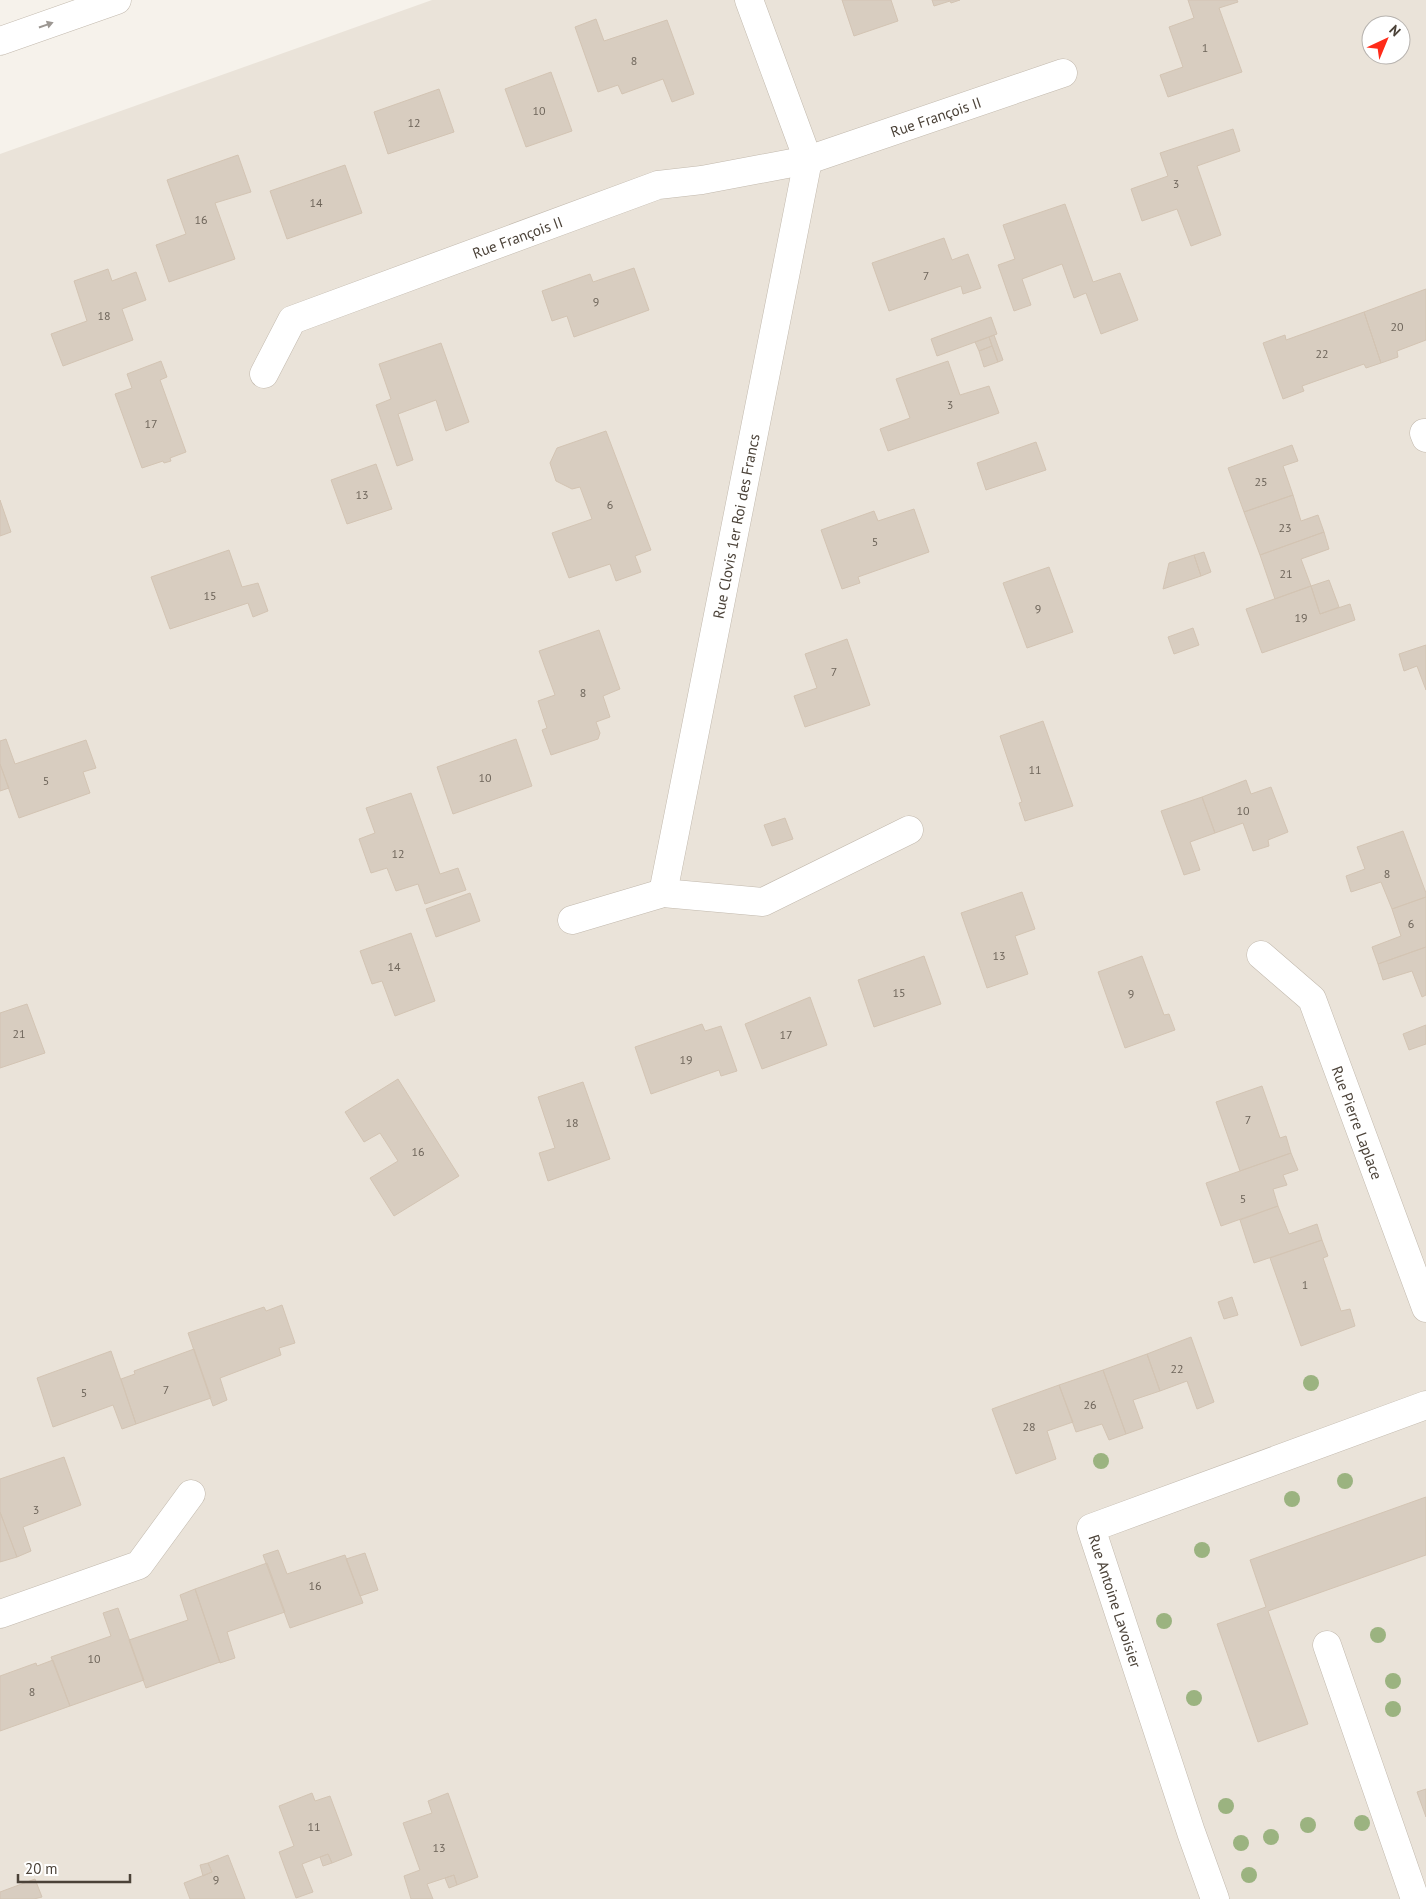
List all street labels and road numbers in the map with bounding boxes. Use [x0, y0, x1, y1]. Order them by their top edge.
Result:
street label: Rue François II [888, 92, 984, 141]
street label: Rue François II [470, 212, 565, 262]
street label: Rue Clovis 1er Roi des Francs [708, 432, 763, 620]
street label: Rue Pierre Laplace [1328, 1063, 1387, 1182]
street label: Rue Antoine Lavoisier [1085, 1532, 1145, 1670]

